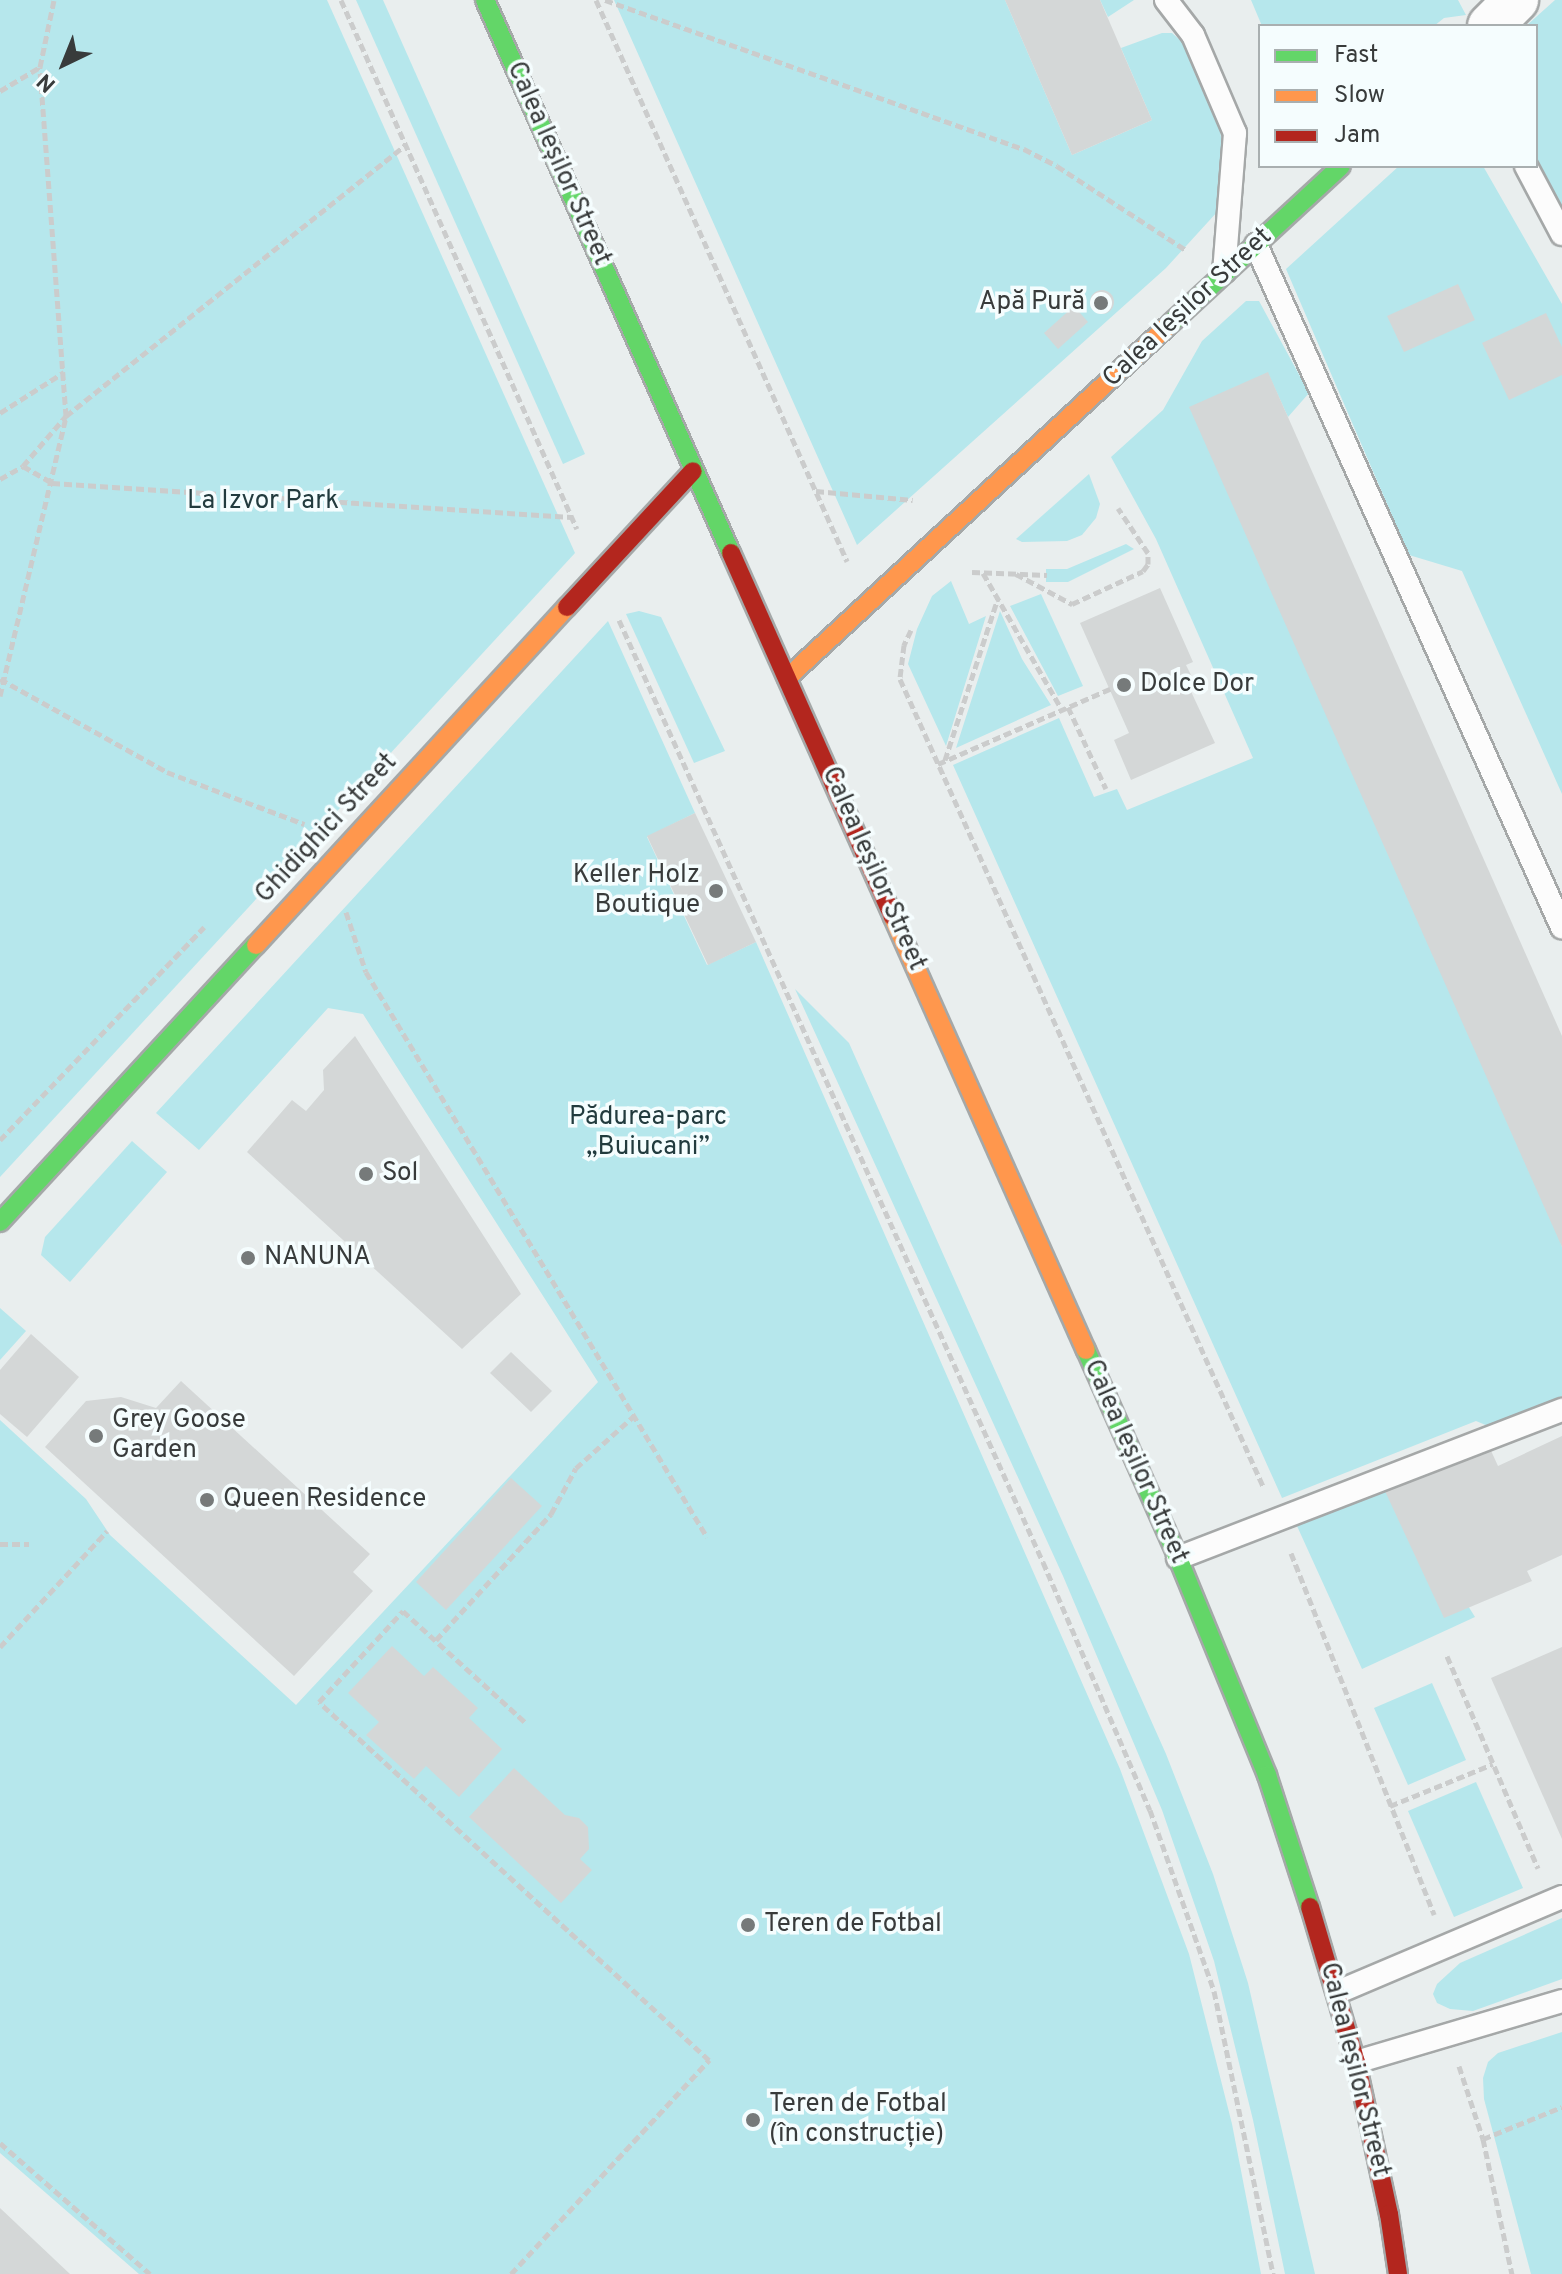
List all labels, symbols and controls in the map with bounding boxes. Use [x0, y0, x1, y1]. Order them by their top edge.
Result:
north arrow [24, 24, 104, 104]
legend [1258, 24, 1538, 168]
text: Fast [1334, 41, 1378, 71]
street label: Calea Ieșilor Street [499, 57, 617, 271]
text: N [32, 67, 62, 97]
text: Slow [1334, 81, 1385, 111]
text: Jam [1334, 121, 1380, 151]
street label: Calea Ieșilor Street [1097, 222, 1279, 394]
place label: Apă Pură [979, 287, 1085, 319]
marker: Apă Pură [1092, 294, 1110, 312]
park label: La Izvor Park [187, 486, 339, 518]
place label: Dolce Dor [1140, 669, 1254, 701]
marker: Dolce Dor [1115, 676, 1133, 694]
street label: Ghidighici Street [250, 748, 404, 910]
street label: Calea Ieșilor Street [814, 762, 932, 976]
place label: Keller Holz Boutique [573, 860, 700, 922]
marker: Keller Holz Boutique [707, 882, 725, 900]
park label: Pădurea-parc „Buiucani” [569, 1102, 727, 1164]
place label: Sol [382, 1158, 418, 1190]
marker: Sol [357, 1165, 375, 1183]
place label: NANUNA [264, 1242, 371, 1274]
marker: NANUNA [239, 1249, 257, 1267]
street label: Calea Ieșilor Street [1076, 1355, 1194, 1569]
place label: Grey Goose Garden [112, 1405, 246, 1466]
marker: Grey Goose Garden [87, 1427, 105, 1445]
place label: Queen Residence [223, 1484, 426, 1516]
marker: Queen Residence [198, 1491, 216, 1509]
place label: Teren de Fotbal [764, 1909, 942, 1941]
marker: Teren de Fotbal [739, 1916, 757, 1934]
street label: Calea Ieșilor Street [1312, 1960, 1396, 2180]
place label: Teren de Fotbal (în construcție) [769, 2089, 947, 2150]
marker: Teren de Fotbal (în construcție) [744, 2111, 762, 2129]

